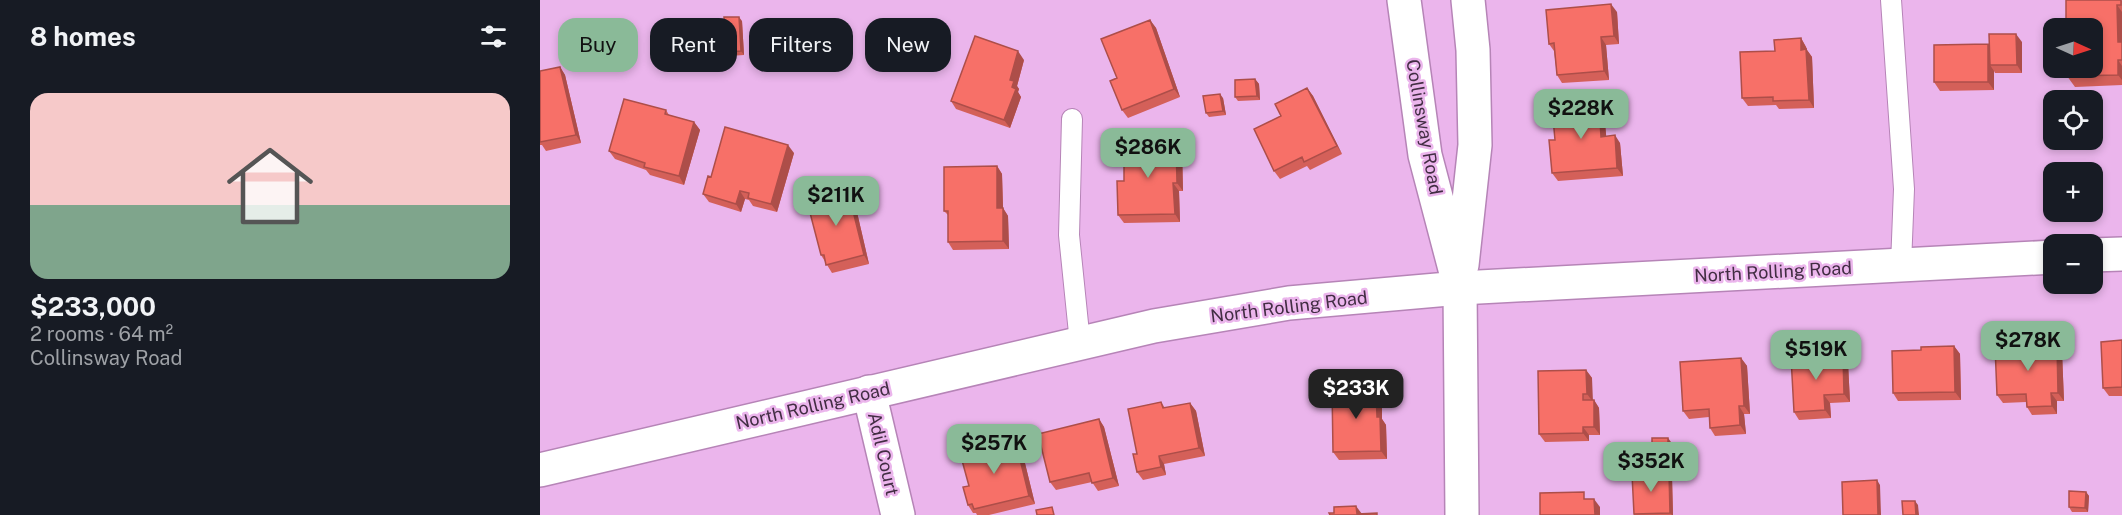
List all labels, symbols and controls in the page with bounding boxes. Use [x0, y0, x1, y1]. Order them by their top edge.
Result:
chip: Buy [558, 18, 638, 72]
chip: Rent [650, 18, 737, 72]
chip: Filters [749, 18, 853, 72]
chip: New [865, 18, 951, 72]
north arrow [2043, 18, 2103, 78]
map controls [2043, 18, 2103, 294]
icon: filters [477, 20, 510, 53]
text: 8 homes [30, 21, 136, 52]
street label: Collinsway Road [1402, 58, 1447, 196]
pin: $228K [1539, 89, 1623, 140]
button: locate [2043, 90, 2103, 150]
text: $228K [1548, 96, 1614, 120]
pin: $286K [1106, 128, 1190, 179]
icon: home [216, 132, 324, 240]
text: $286K [1114, 135, 1182, 159]
button: + [2043, 162, 2103, 222]
pin: $211K [794, 176, 878, 227]
text: $211K [807, 183, 865, 207]
button: − [2043, 234, 2103, 294]
street label: North Rolling Road [1694, 257, 1852, 286]
street label: North Rolling Road [1209, 286, 1369, 327]
text: $233,000 [30, 291, 156, 322]
pin: $278K [1986, 321, 2070, 372]
text: 2 rooms · 64 m² [30, 322, 173, 346]
text: $278K [1995, 328, 2061, 352]
pin: $519K [1774, 330, 1858, 381]
text: $519K [1784, 337, 1848, 361]
text: Collinsway Road [30, 346, 182, 370]
pin: $233K [1314, 369, 1398, 420]
text: $233K [1322, 376, 1390, 400]
street label: North Rolling Road [734, 378, 892, 434]
street label: Adil Court [864, 410, 903, 497]
pin: $257K [952, 424, 1036, 475]
text: $257K [961, 431, 1027, 455]
pin: $352K [1609, 442, 1693, 493]
text: $352K [1617, 449, 1685, 473]

